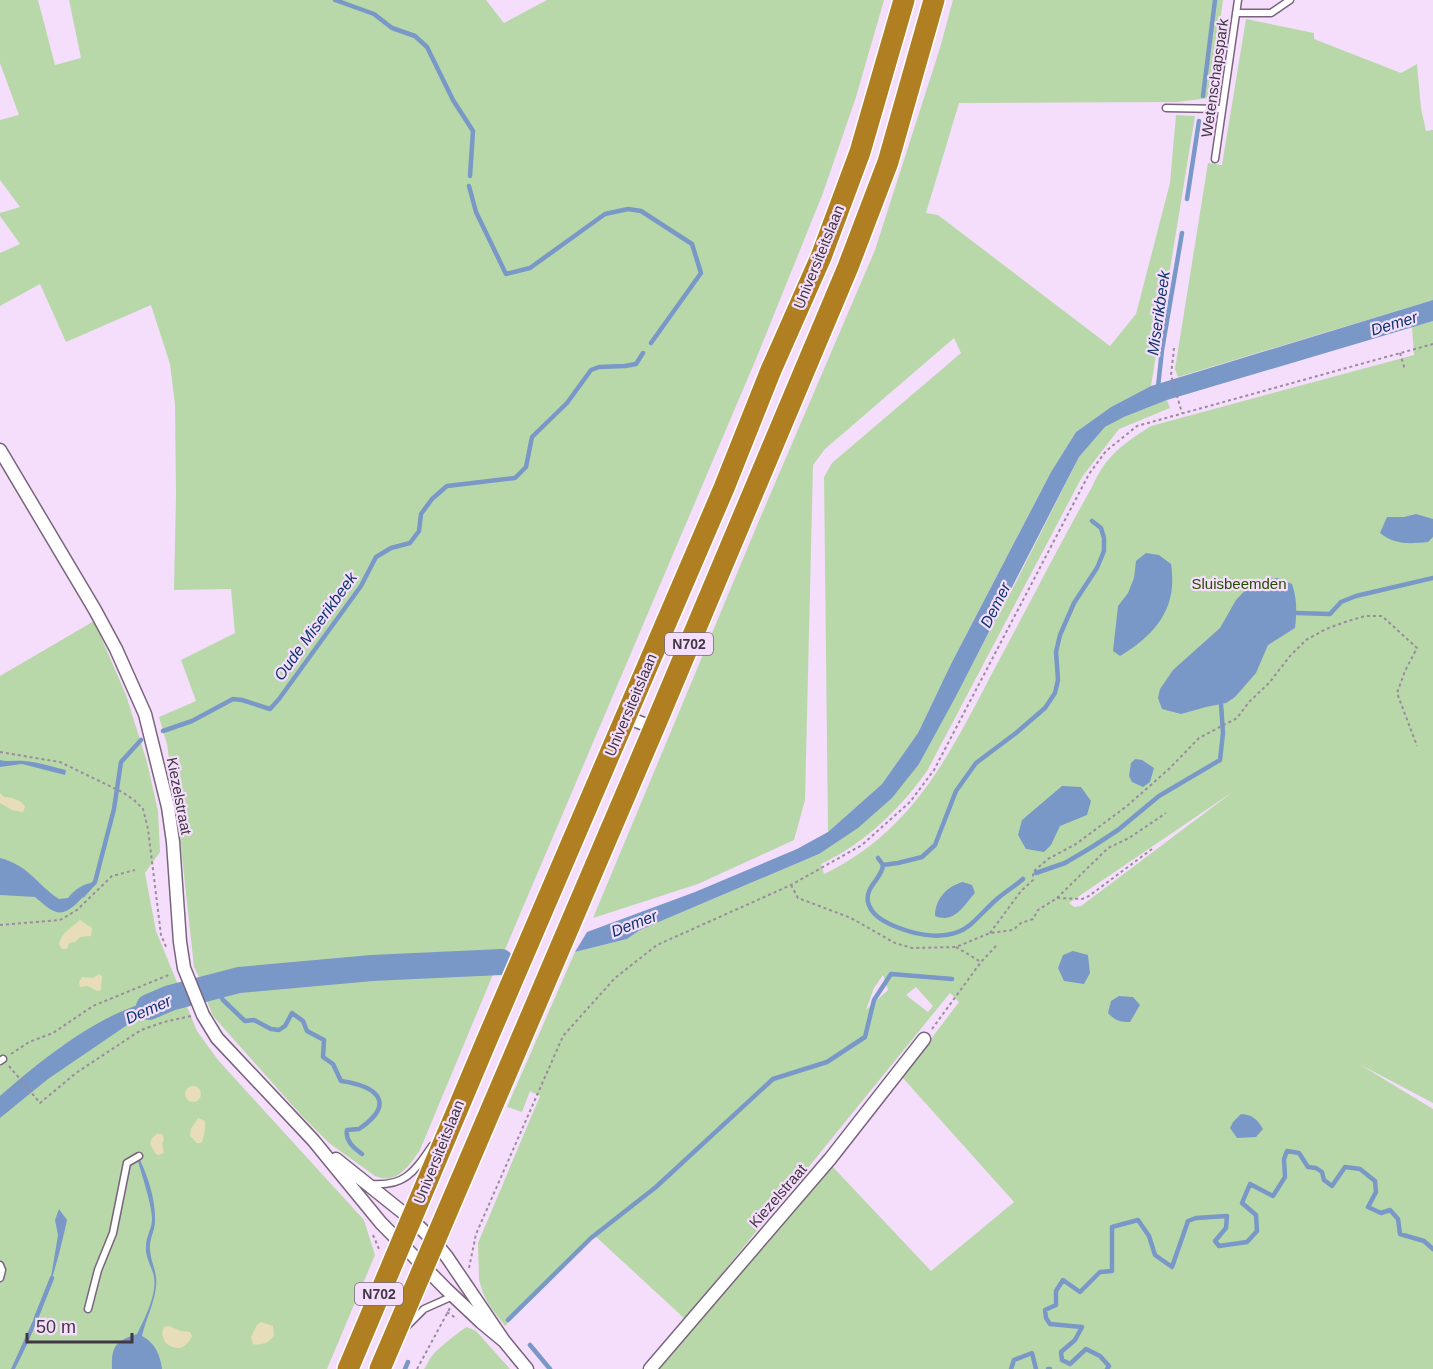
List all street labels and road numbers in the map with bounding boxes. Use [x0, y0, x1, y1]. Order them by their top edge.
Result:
street label: Wetenschapspark [1198, 17, 1231, 138]
street label: Universiteitslaan [790, 203, 847, 311]
road number: N702 [665, 633, 713, 655]
street label: Universiteitslaan [601, 651, 660, 759]
street label: Kiezelstraat [164, 756, 195, 837]
street label: Universiteitslaan [410, 1098, 467, 1206]
street label: Kiezelstraat [745, 1160, 810, 1231]
road number: N702 [355, 1283, 403, 1305]

